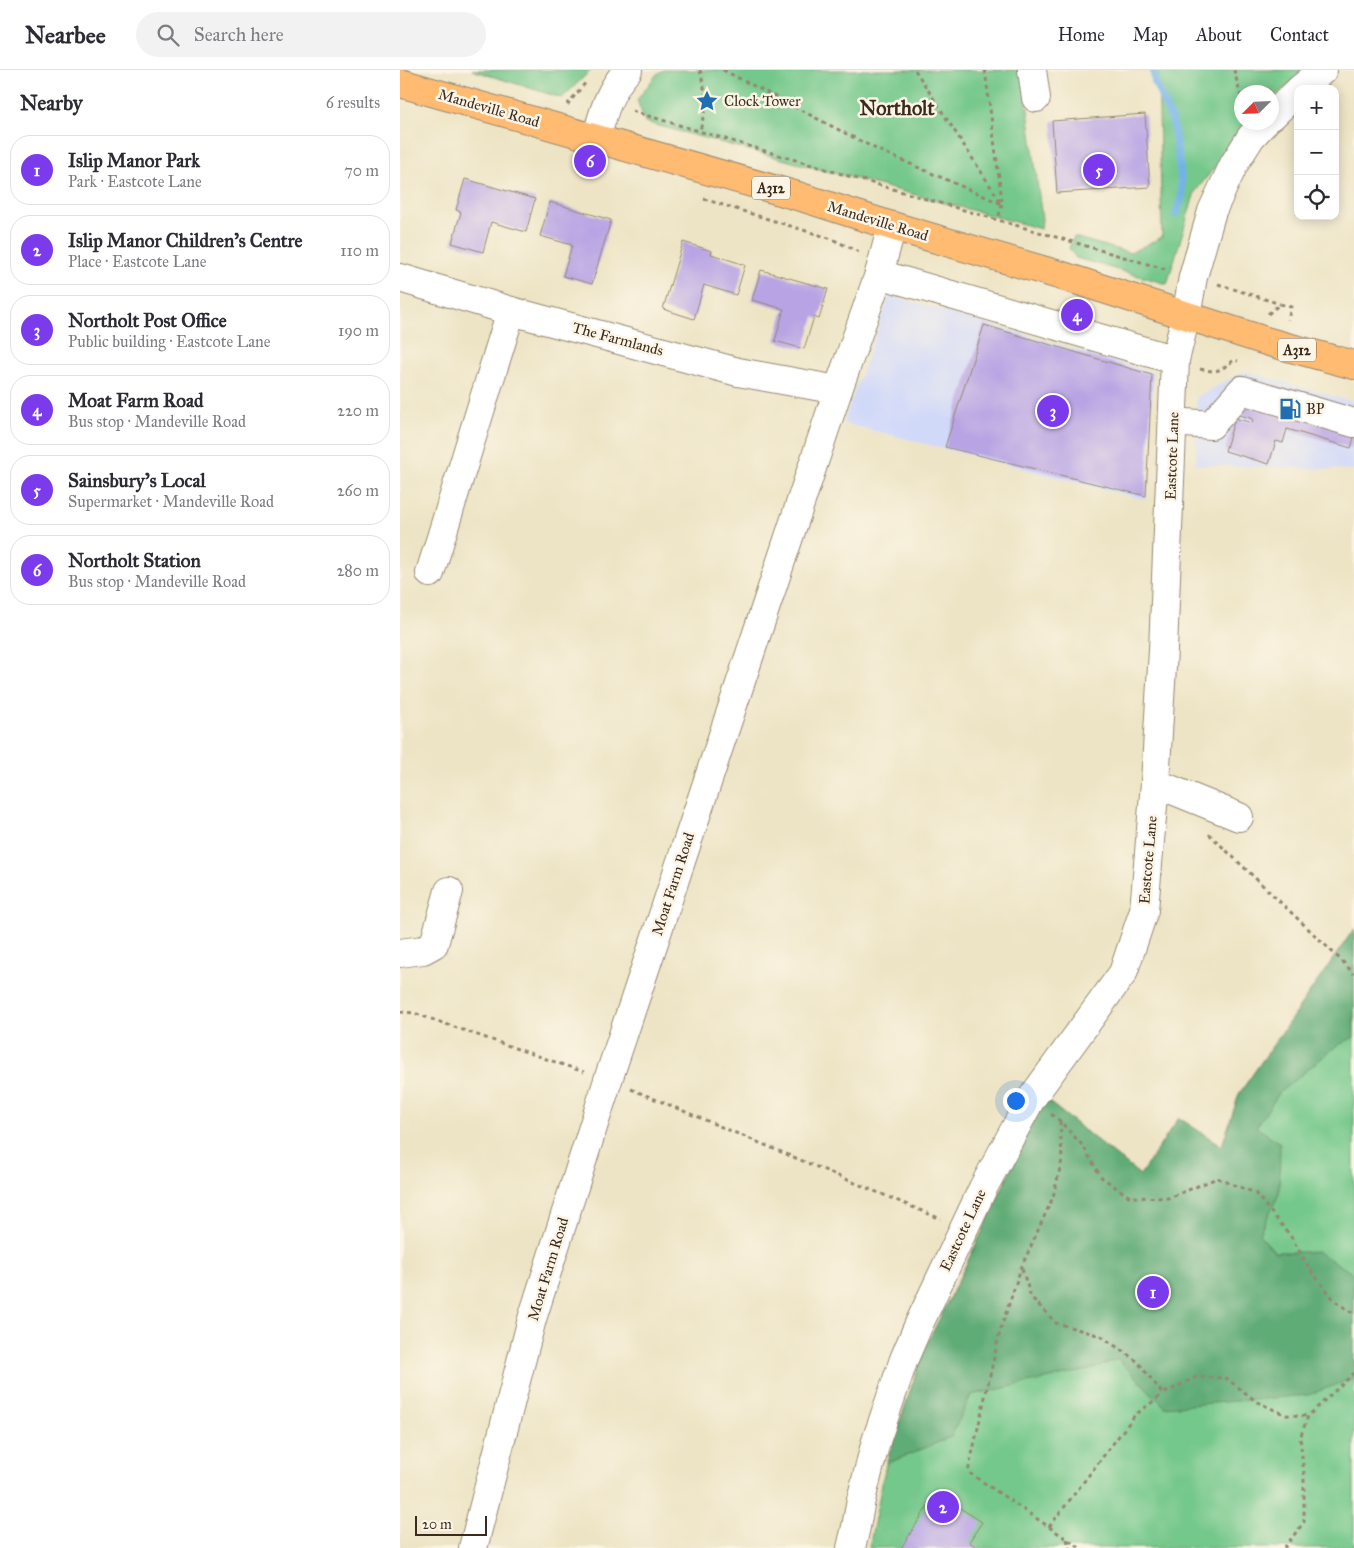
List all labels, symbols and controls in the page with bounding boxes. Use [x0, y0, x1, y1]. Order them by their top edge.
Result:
search box [136, 12, 486, 57]
text: Nearbee [25, 20, 106, 50]
icon: search [154, 21, 182, 49]
text: Search here [194, 23, 284, 46]
text: Home [1058, 24, 1105, 46]
text: Map [1133, 24, 1168, 46]
text: About [1196, 24, 1242, 46]
text: Contact [1270, 24, 1329, 46]
street label: Mandeville Road [436, 85, 542, 131]
north arrow [1234, 85, 1279, 130]
map controls [1294, 85, 1339, 220]
button: + [1294, 85, 1339, 130]
place icon: Clock Tower [694, 88, 720, 114]
text: Nearby [20, 90, 83, 116]
place label: Clock Tower [724, 92, 801, 110]
text: 6 results [326, 93, 380, 112]
district label: Northolt [860, 96, 935, 120]
button: − [1294, 130, 1339, 175]
pin: 6 [574, 142, 606, 180]
text: Islip Manor Park [68, 149, 200, 172]
pin: 5 [1083, 151, 1115, 189]
text: 1 [34, 161, 40, 180]
text: 70 m [344, 161, 379, 180]
text: Park · Eastcote Lane [68, 172, 202, 191]
button: locate [1294, 175, 1339, 220]
road number: A312 [752, 176, 790, 200]
street label: Mandeville Road [825, 197, 931, 245]
text: Islip Manor Children's Centre [68, 229, 302, 252]
text: 2 [33, 241, 41, 260]
text: 110 m [340, 241, 379, 260]
text: Place · Eastcote Lane [68, 252, 206, 271]
pin: 4 [1061, 296, 1093, 334]
text: Northolt Post Office [68, 309, 227, 332]
street label: The Farmlands [570, 318, 666, 360]
text: 3 [34, 321, 40, 340]
text: 190 m [338, 321, 379, 340]
text: Public building · Eastcote Lane [68, 332, 270, 351]
road number: A312 [1278, 338, 1316, 362]
text: Moat Farm Road [68, 389, 204, 412]
pin: 3 [1037, 392, 1069, 430]
fuel station icon: BP [1277, 396, 1303, 422]
place label: BP [1306, 400, 1325, 418]
text: 4 [33, 401, 41, 420]
text: 220 m [337, 401, 379, 420]
street label: Eastcote Lane [1161, 411, 1183, 501]
text: Bus stop · Mandeville Road [68, 412, 246, 431]
text: Sainsbury's Local [68, 469, 206, 492]
text: 5 [33, 481, 41, 500]
text: 260 m [337, 481, 379, 500]
text: Supermarket · Mandeville Road [68, 492, 274, 511]
text: Northolt Station [68, 549, 201, 572]
text: 6 [33, 561, 41, 580]
text: 280 m [336, 561, 379, 580]
text: Bus stop · Mandeville Road [68, 572, 246, 591]
street label: Eastcote Lane [1135, 815, 1161, 905]
street label: Moat Farm Road [648, 830, 698, 938]
your location [1003, 1088, 1029, 1114]
street label: Eastcote Lane [936, 1186, 990, 1274]
street label: Moat Farm Road [524, 1215, 572, 1323]
pin: 1 [1137, 1273, 1169, 1311]
pin: 2 [927, 1488, 959, 1526]
scale bar [415, 1513, 488, 1536]
text: 20 m [422, 1516, 452, 1533]

